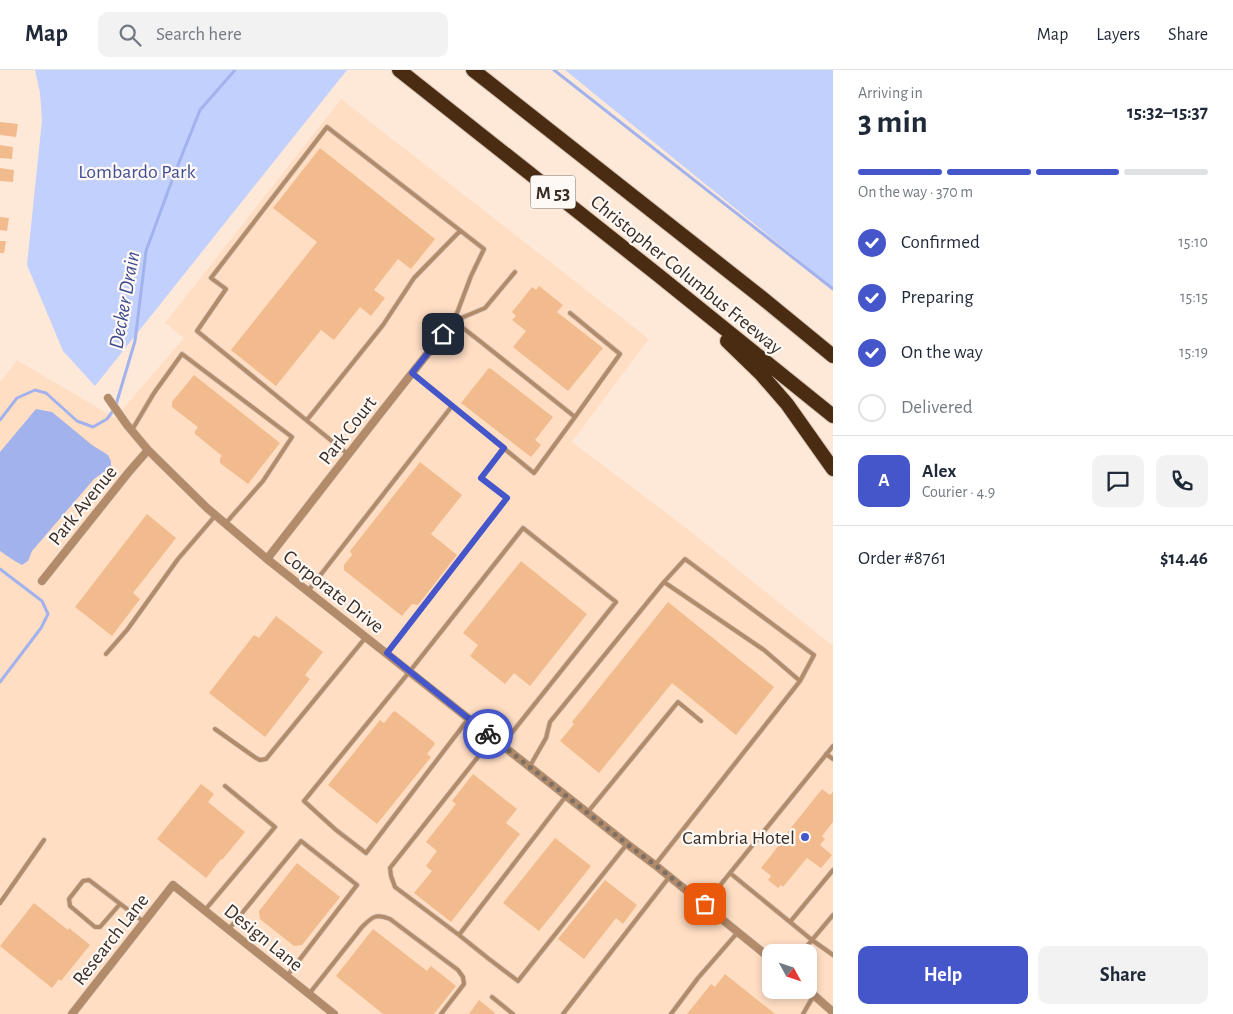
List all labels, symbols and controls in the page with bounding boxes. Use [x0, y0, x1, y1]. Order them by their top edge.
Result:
search box [98, 12, 448, 57]
icon: search [116, 21, 144, 49]
text: Map [25, 22, 68, 46]
text: Search here [156, 25, 242, 44]
text: Map [1037, 26, 1068, 44]
text: Layers [1096, 26, 1140, 44]
text: Share [1168, 26, 1208, 44]
text: Arriving in [858, 85, 923, 101]
text: 15:32–15:37 [1127, 103, 1208, 122]
text: 3 min [858, 106, 928, 138]
park label: Lombardo Park [78, 162, 196, 182]
road number: M 53 [530, 175, 576, 208]
text: On the way · 370 m [858, 184, 973, 200]
street label: Christopher Columbus Freeway [587, 191, 786, 358]
icon: check [858, 229, 886, 257]
text: Confirmed [901, 233, 980, 252]
text: 15:10 [1178, 234, 1208, 250]
water label: Decker Drain [106, 250, 143, 351]
icon: check [858, 284, 886, 312]
text: Preparing [901, 288, 974, 307]
text: 15:15 [1180, 289, 1208, 305]
pin [422, 313, 464, 355]
icon: home [429, 320, 457, 348]
icon: check [858, 339, 886, 367]
text: On the way [901, 343, 983, 362]
text: 15:19 [1179, 344, 1208, 360]
street label: Park Court [315, 392, 381, 468]
text: Delivered [901, 398, 973, 417]
button: chat [1092, 455, 1144, 507]
button: phone [1156, 455, 1208, 507]
street label: Park Avenue [45, 462, 121, 549]
text: Alex [922, 462, 956, 481]
text: A [878, 471, 890, 490]
text: Courier · 4.9 [922, 484, 995, 500]
street label: Corporate Drive [279, 546, 387, 637]
text: Order #8761 [858, 549, 946, 568]
text: $14.46 [1160, 549, 1208, 568]
courier [463, 709, 513, 759]
icon: bike [474, 720, 502, 748]
place label: Cambria Hotel [682, 828, 795, 848]
marker: Cambria Hotel [799, 831, 811, 843]
pin [684, 883, 726, 925]
street label: Research Lane [69, 890, 153, 989]
icon: bag [691, 890, 719, 918]
street label: Design Lane [220, 900, 306, 975]
north arrow [762, 944, 818, 999]
map controls [762, 944, 817, 999]
button: Help [858, 946, 1028, 1004]
button: Share [1038, 946, 1208, 1004]

